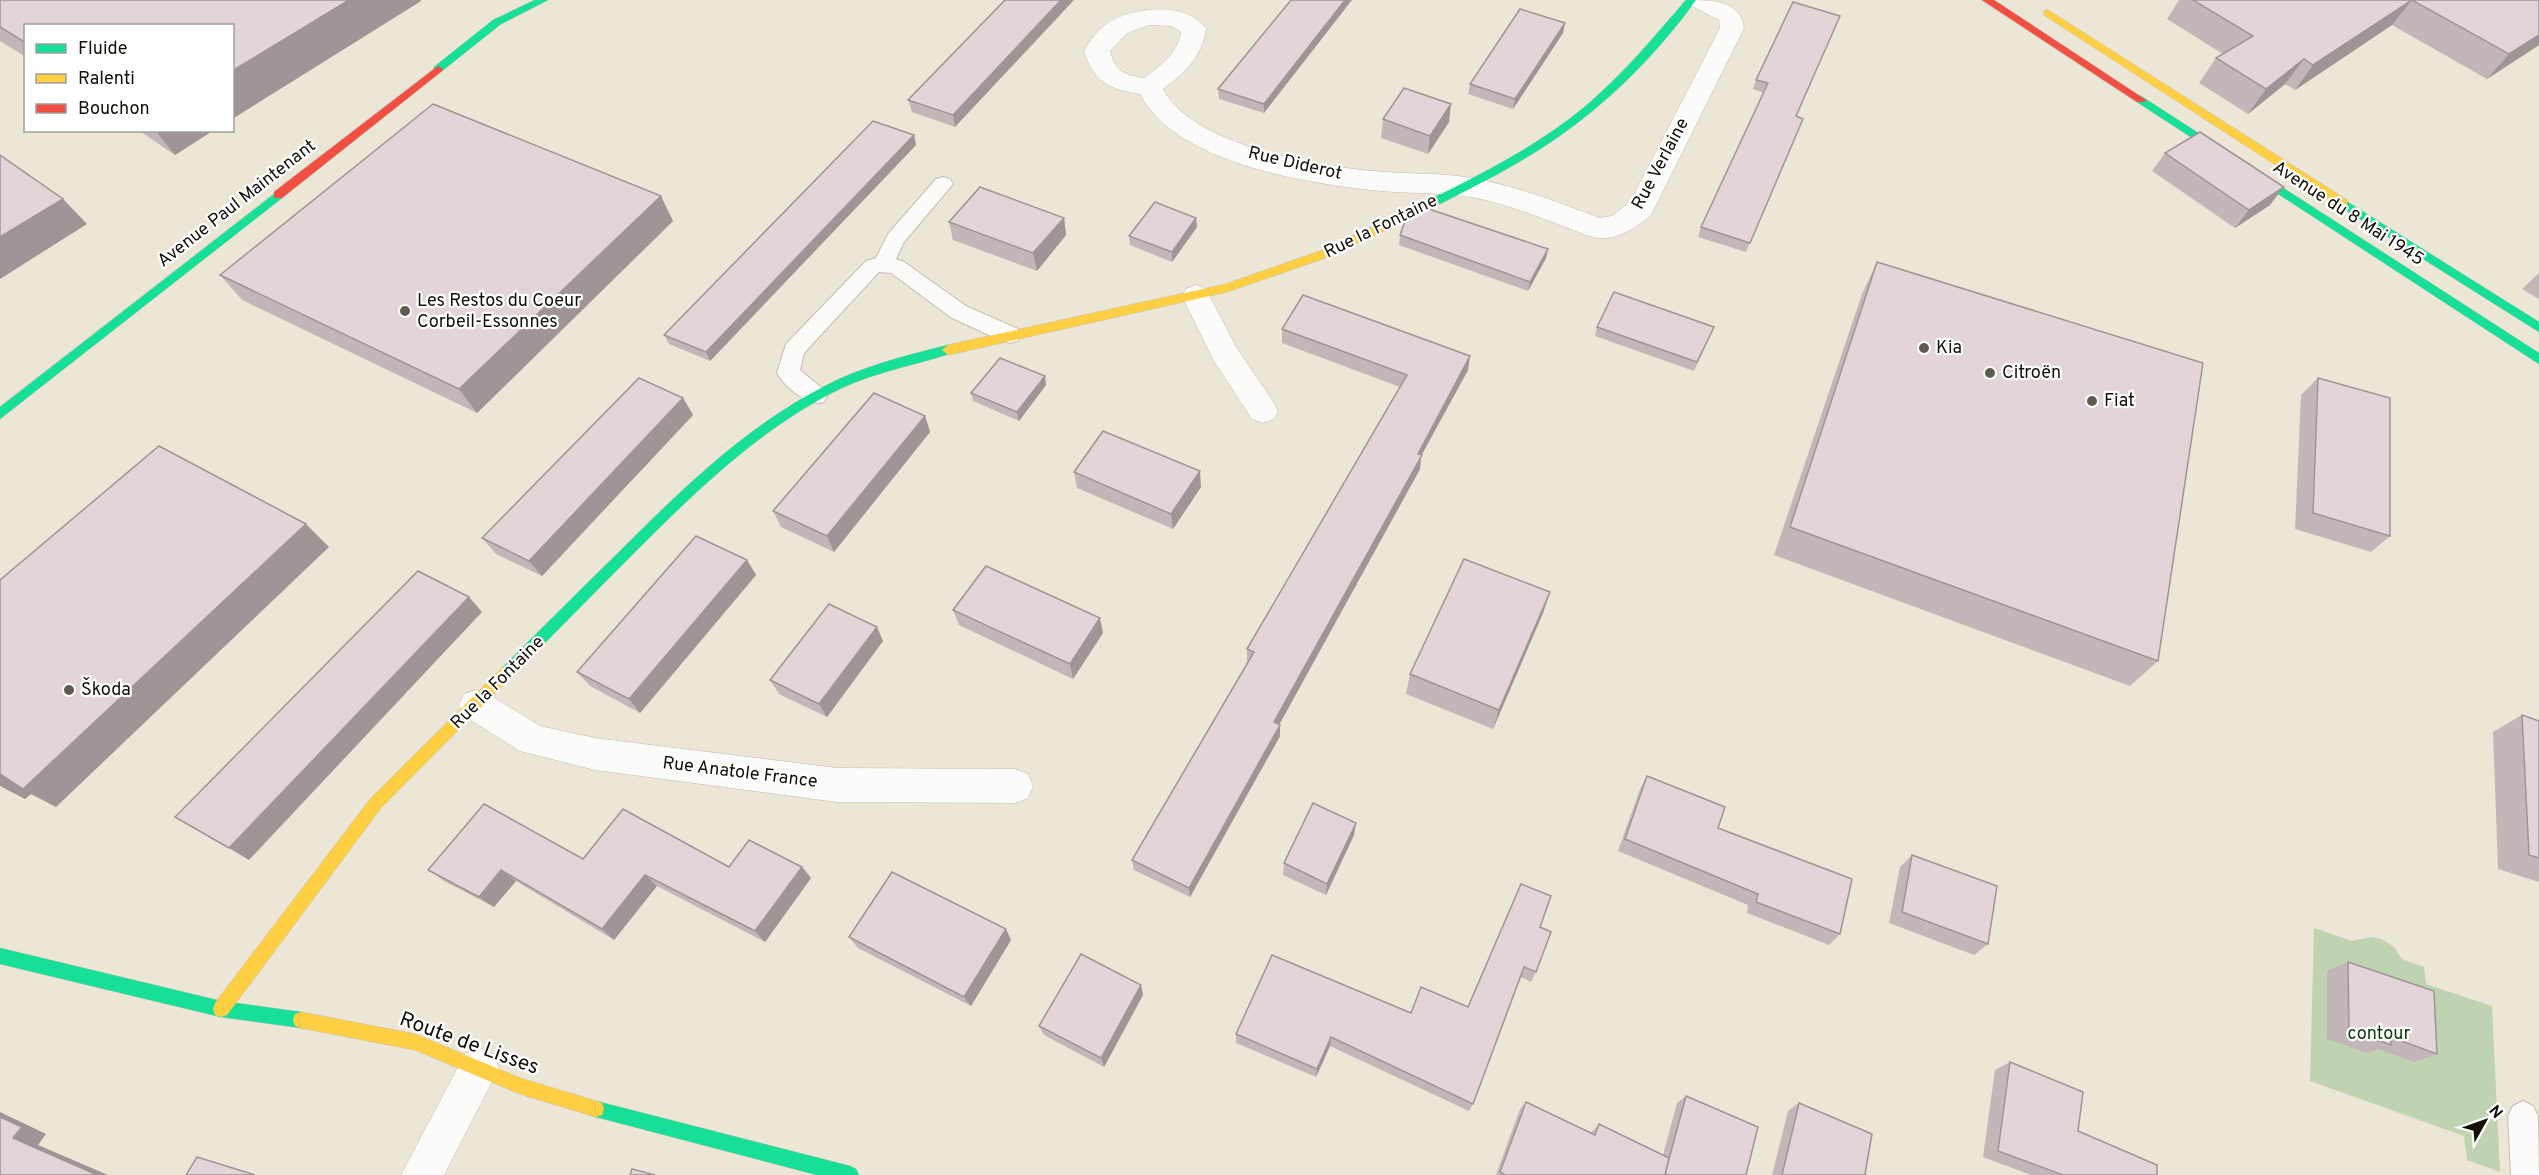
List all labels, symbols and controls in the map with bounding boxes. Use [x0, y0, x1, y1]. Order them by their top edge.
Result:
legend [24, 24, 234, 132]
text: Fluide [78, 38, 127, 61]
text: Ralenti [78, 68, 135, 91]
text: Bouchon [78, 98, 150, 121]
street label: Rue Verlaine [1627, 114, 1695, 214]
street label: Avenue Paul Maintenant [153, 135, 321, 273]
street label: Rue Diderot [1246, 142, 1344, 186]
street label: Avenue du 8 Mai 1945 [2268, 156, 2428, 272]
street label: Rue la Fontaine [1321, 190, 1441, 264]
place label: Les Restos du Coeur Corbeil-Essonnes [417, 290, 581, 334]
marker: Les Restos du Coeur Corbeil-Essonnes [398, 304, 412, 318]
place label: Kia [1936, 337, 1962, 360]
marker: Kia [1917, 341, 1931, 355]
place label: Citroën [2002, 362, 2061, 385]
marker: Citroën [1983, 366, 1997, 380]
place label: Fiat [2104, 390, 2135, 413]
marker: Fiat [2085, 394, 2099, 408]
street label: Rue la Fontaine [446, 631, 550, 735]
place label: Škoda [81, 677, 131, 702]
marker: Škoda [62, 683, 76, 697]
street label: Rue Anatole France [661, 752, 819, 794]
street label: Route de Lisses [396, 1006, 542, 1082]
park label: contour [2348, 1023, 2410, 1046]
north arrow [2455, 1091, 2515, 1151]
text: N [2484, 1102, 2506, 1123]

